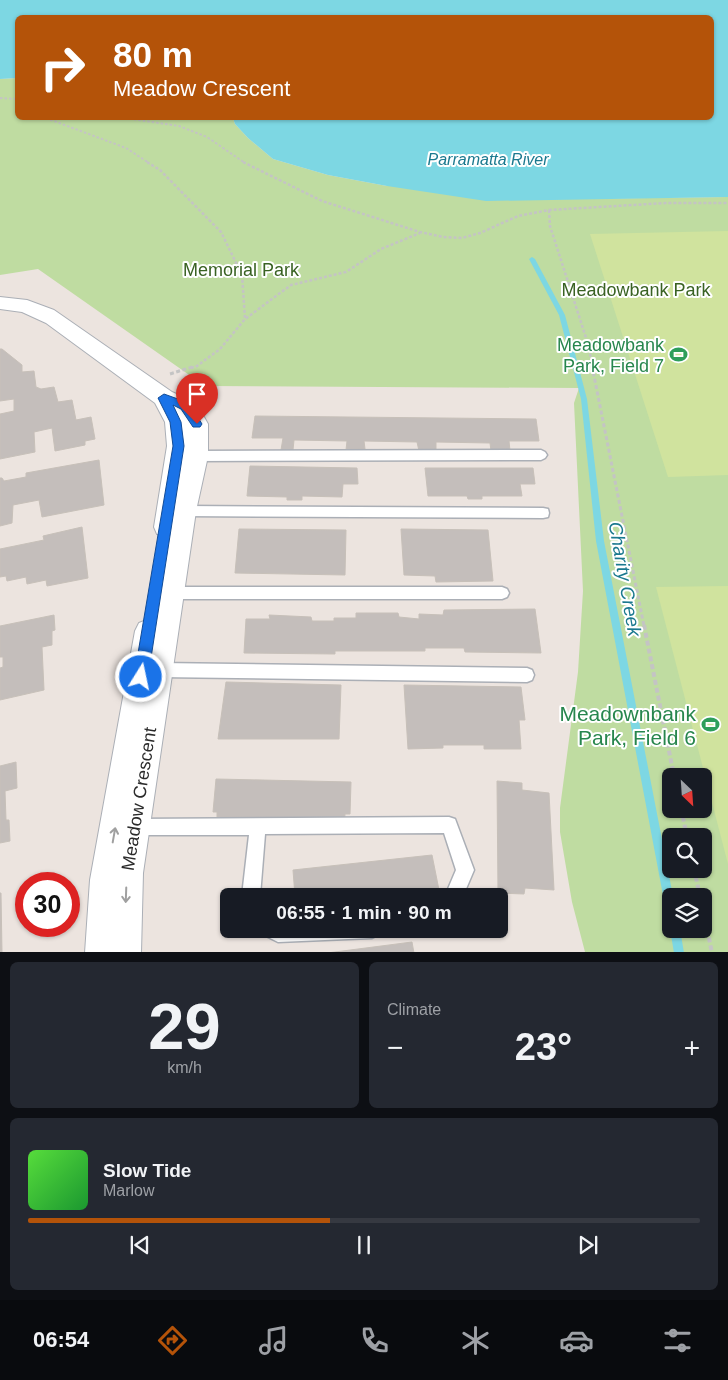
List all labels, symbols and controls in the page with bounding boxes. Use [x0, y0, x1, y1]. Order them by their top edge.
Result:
icon: right [30, 35, 95, 100]
text: 80 m [113, 35, 193, 74]
text: Meadow Crescent [113, 76, 290, 101]
water label: Parramatta River [428, 151, 549, 168]
park label: Memorial Park [183, 260, 300, 280]
park label: Meadowbank Park [561, 280, 712, 300]
place label: Meadowbank Park, Field 7 [557, 335, 665, 376]
sports icon: Meadowbank Park, Field 7 [668, 345, 688, 365]
pin [176, 373, 218, 424]
icon: arrive [183, 380, 211, 408]
water label: Charity Creek [605, 520, 646, 639]
position arrow [114, 650, 166, 702]
place label: Meadownbank Park, Field 6 [559, 702, 696, 749]
sports icon: Meadownbank Park, Field 6 [700, 715, 720, 735]
street label: Meadow Crescent [118, 726, 160, 872]
north arrow [662, 768, 712, 818]
map controls [662, 768, 712, 938]
one-way arrow [110, 827, 120, 843]
button: search [662, 828, 712, 878]
speed limit sign: 30 [15, 872, 80, 937]
one-way arrow [121, 886, 131, 903]
button: layers [662, 888, 712, 938]
text: 06:55 · 1 min · 90 m [276, 902, 452, 923]
text: 29 [148, 990, 221, 1063]
text: Climate [387, 1001, 441, 1018]
text: 23° [515, 1026, 572, 1068]
text: − [387, 1032, 403, 1063]
text: + [684, 1032, 700, 1063]
text: km/h [167, 1059, 202, 1076]
text: Slow Tide [103, 1160, 191, 1181]
text: Marlow [103, 1182, 155, 1199]
icon: previous [126, 1231, 154, 1259]
icon: pause [350, 1231, 378, 1259]
icon: next [574, 1231, 602, 1259]
icon: directions [155, 1323, 190, 1358]
icon: music [256, 1323, 291, 1358]
icon: phone [357, 1323, 392, 1358]
icon: climate [458, 1323, 493, 1358]
icon: car [559, 1323, 594, 1358]
icon: filters [660, 1323, 695, 1358]
text: 06:54 [33, 1327, 89, 1352]

